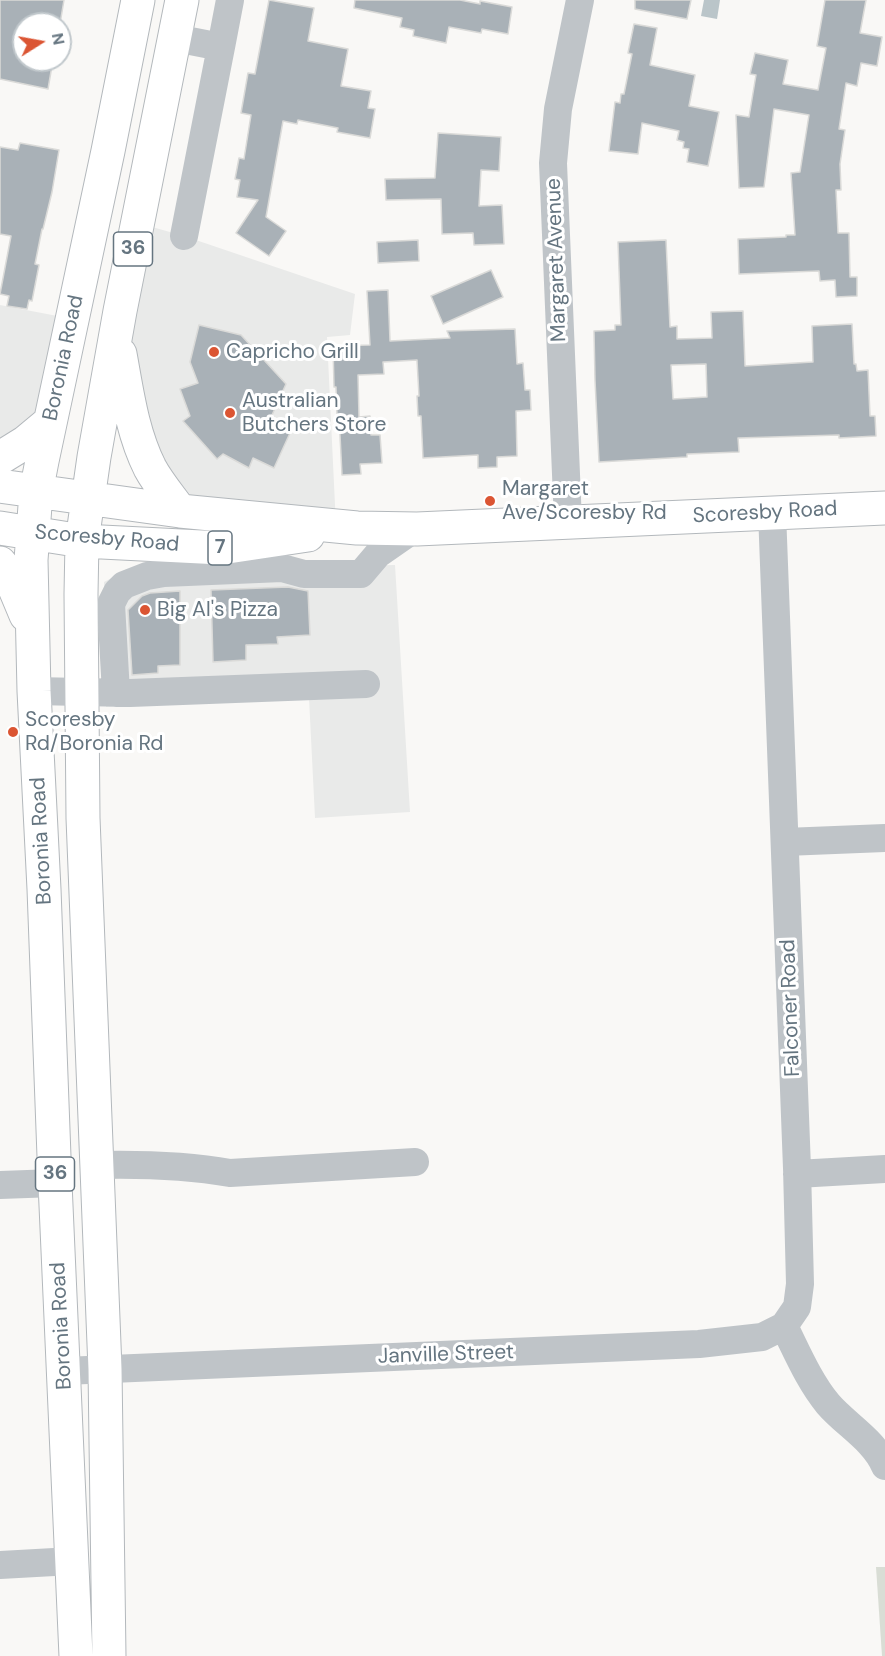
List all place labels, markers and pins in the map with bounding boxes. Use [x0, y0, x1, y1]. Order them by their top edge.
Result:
place label: Capricho Grill [226, 339, 359, 365]
marker: Capricho Grill [207, 345, 221, 359]
place label: Australian Butchers Store [242, 388, 386, 438]
marker: Australian Butchers Store [223, 406, 237, 420]
place label: Margaret Ave/Scoresby Rd [502, 476, 667, 526]
marker: Margaret Ave/Scoresby Rd [483, 494, 497, 508]
place label: Big Al's Pizza [157, 597, 278, 623]
marker: Big Al's Pizza [138, 603, 152, 617]
place label: Scoresby Rd/Boronia Rd [25, 707, 163, 757]
marker: Scoresby Rd/Boronia Rd [6, 725, 20, 739]

